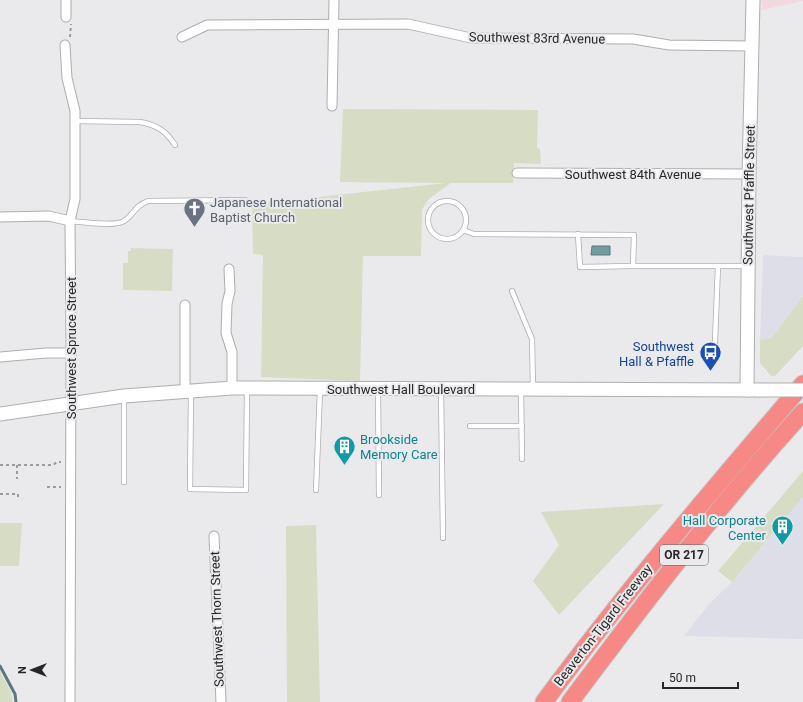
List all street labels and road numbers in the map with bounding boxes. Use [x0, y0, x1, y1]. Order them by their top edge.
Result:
street label: Southwest 83rd Avenue [469, 29, 605, 47]
street label: Southwest Pfaffle Street [740, 125, 758, 265]
street label: Southwest 84th Avenue [565, 167, 701, 182]
street label: Southwest Spruce Street [64, 277, 79, 419]
street label: Southwest Hall Boulevard [327, 382, 475, 397]
road number: OR 217 [660, 545, 708, 565]
street label: Southwest Thorn Street [207, 551, 227, 687]
street label: Beaverton-Tigard Freeway [551, 561, 655, 689]

